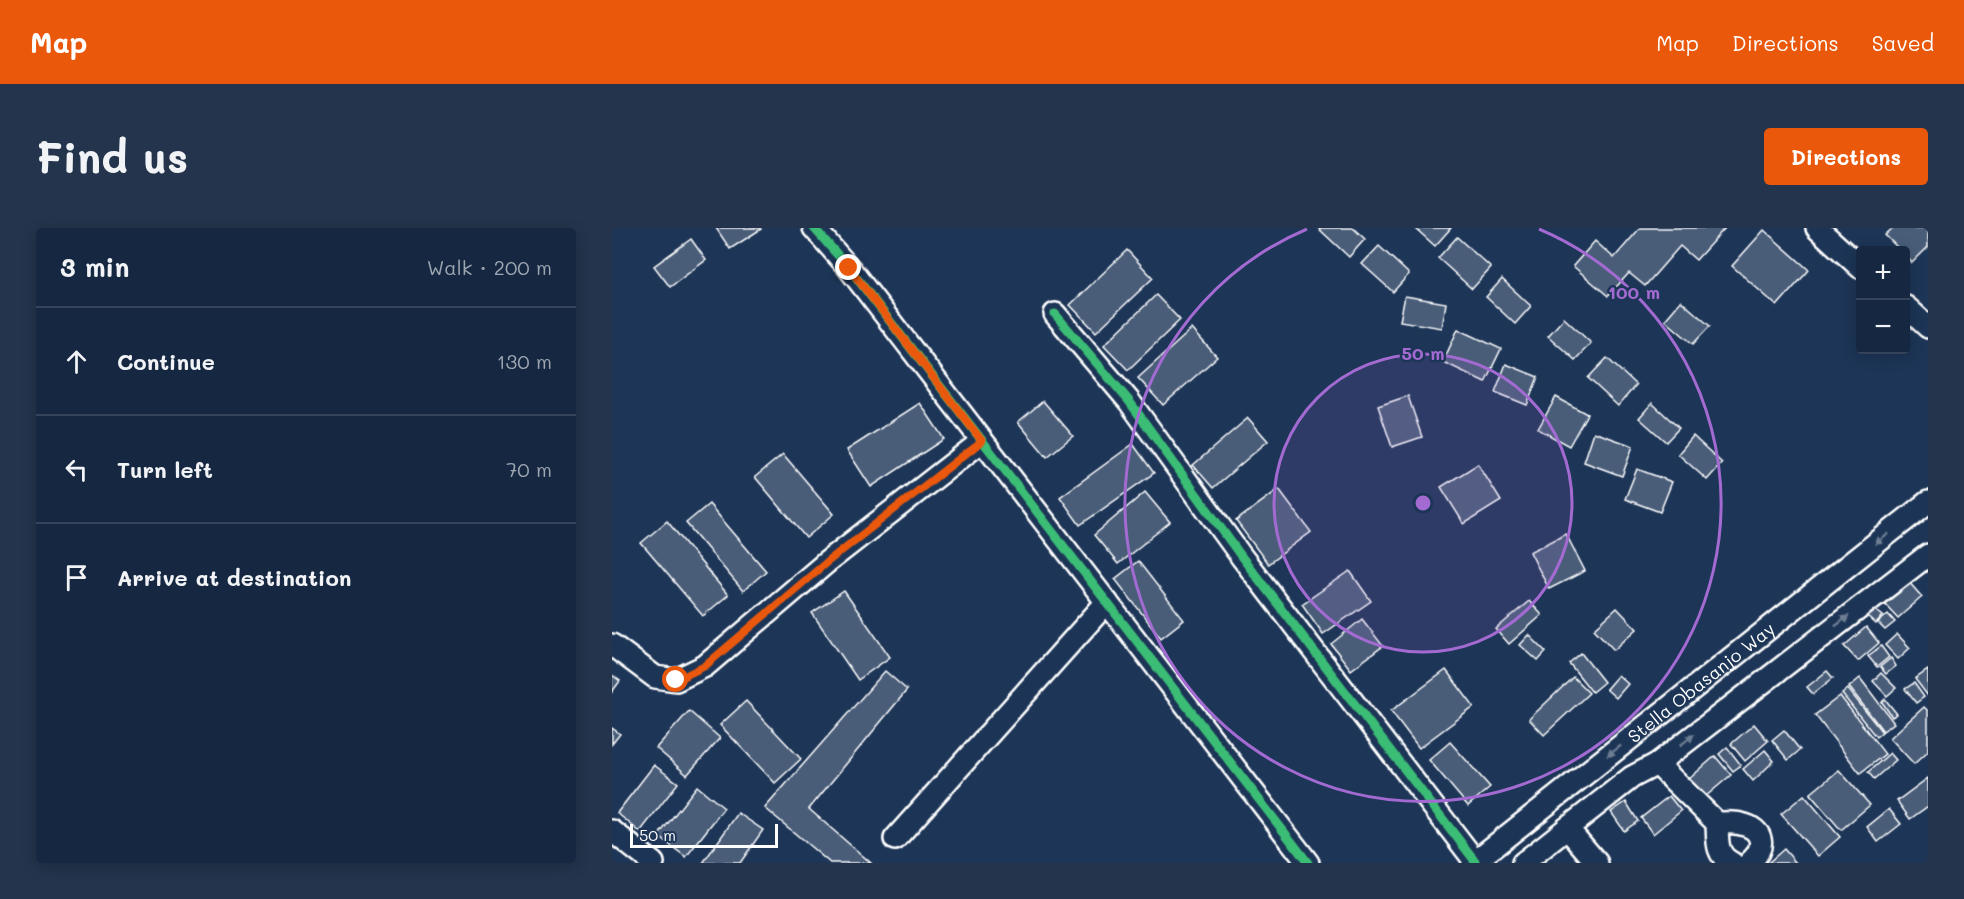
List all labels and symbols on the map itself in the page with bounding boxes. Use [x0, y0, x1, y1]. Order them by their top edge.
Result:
route end [835, 254, 861, 280]
text: 100 m [1608, 280, 1660, 304]
text: 50 m [1402, 341, 1444, 365]
centre of rings [1413, 493, 1433, 513]
one-way arrow [1874, 532, 1890, 545]
one-way arrow [1834, 615, 1850, 628]
street label: Stella Obasanjo Way [1623, 616, 1779, 748]
route start [662, 666, 688, 692]
one-way arrow [1680, 735, 1695, 747]
one-way arrow [1607, 744, 1622, 757]
scale bar [630, 821, 778, 848]

